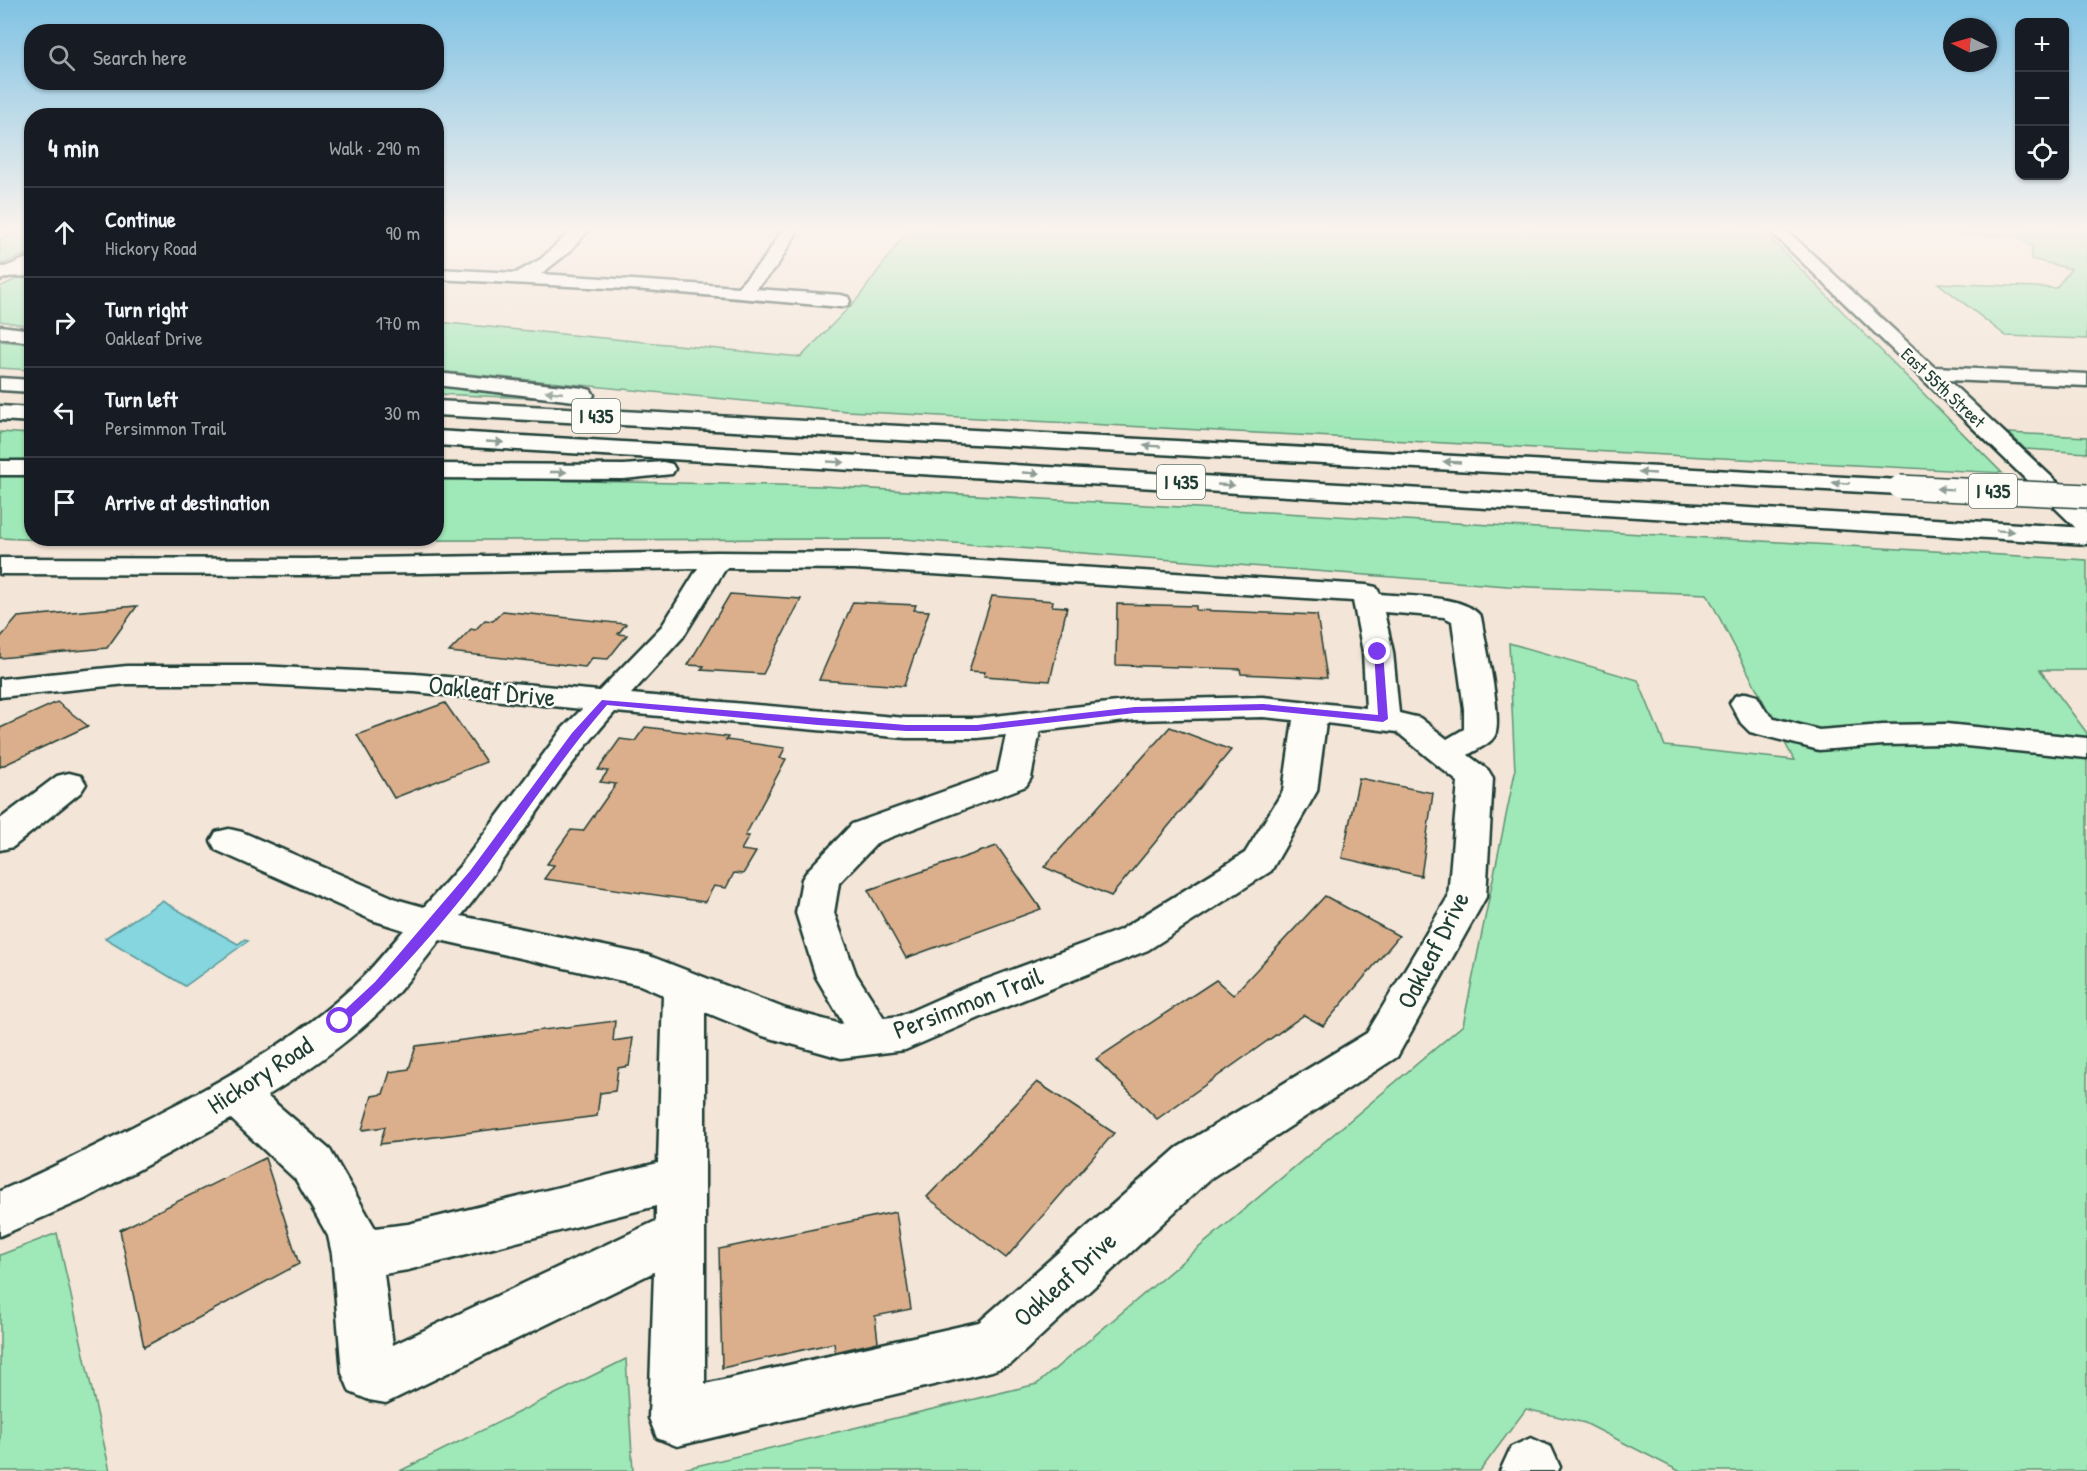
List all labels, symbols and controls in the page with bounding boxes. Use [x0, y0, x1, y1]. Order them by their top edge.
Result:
north arrow [1943, 18, 1997, 72]
map controls [2015, 18, 2069, 180]
button: + [2015, 18, 2069, 72]
search box [24, 24, 444, 90]
icon: search [45, 41, 78, 74]
text: Search here [93, 42, 187, 72]
button: − [2015, 72, 2069, 126]
button: locate [2015, 126, 2069, 180]
text: 4 min [48, 130, 99, 165]
text: Walk · 290 m [329, 134, 420, 161]
text: Continue [105, 204, 176, 234]
icon: ahead [48, 216, 81, 249]
text: 90 m [386, 219, 420, 246]
text: Hickory Road [105, 234, 197, 261]
text: Turn right [105, 294, 188, 324]
icon: right [48, 306, 81, 339]
text: 170 m [376, 309, 420, 336]
text: Oakleaf Drive [105, 324, 203, 351]
street label: East 55th Street [1896, 342, 1992, 434]
text: Turn left [105, 384, 178, 414]
one-way arrow [544, 387, 563, 397]
icon: left [48, 396, 81, 429]
text: 30 m [384, 399, 420, 426]
road number: I 435 [572, 399, 620, 433]
text: Persimmon Trail [105, 414, 226, 441]
one-way arrow [485, 437, 504, 447]
one-way arrow [1143, 442, 1162, 451]
one-way arrow [827, 457, 846, 467]
one-way arrow [1442, 458, 1461, 467]
road number: I 435 [1157, 465, 1205, 499]
one-way arrow [548, 467, 567, 477]
one-way arrow [1637, 468, 1656, 478]
one-way arrow [1021, 469, 1040, 478]
road number: I 435 [1969, 474, 2017, 508]
one-way arrow [1832, 479, 1851, 488]
one-way arrow [1216, 480, 1235, 489]
one-way arrow [1935, 484, 1954, 493]
icon: arrive [48, 486, 81, 519]
text: Arrive at destination [105, 487, 270, 517]
one-way arrow [1995, 526, 2014, 535]
route end [1364, 638, 1390, 664]
street label: Oakleaf Drive [427, 666, 557, 715]
street label: Oakleaf Drive [1388, 885, 1477, 1014]
street label: Persimmon Trail [888, 958, 1048, 1047]
route start [326, 1007, 352, 1033]
street label: Hickory Road [200, 1028, 319, 1122]
street label: Oakleaf Drive [1006, 1223, 1124, 1334]

